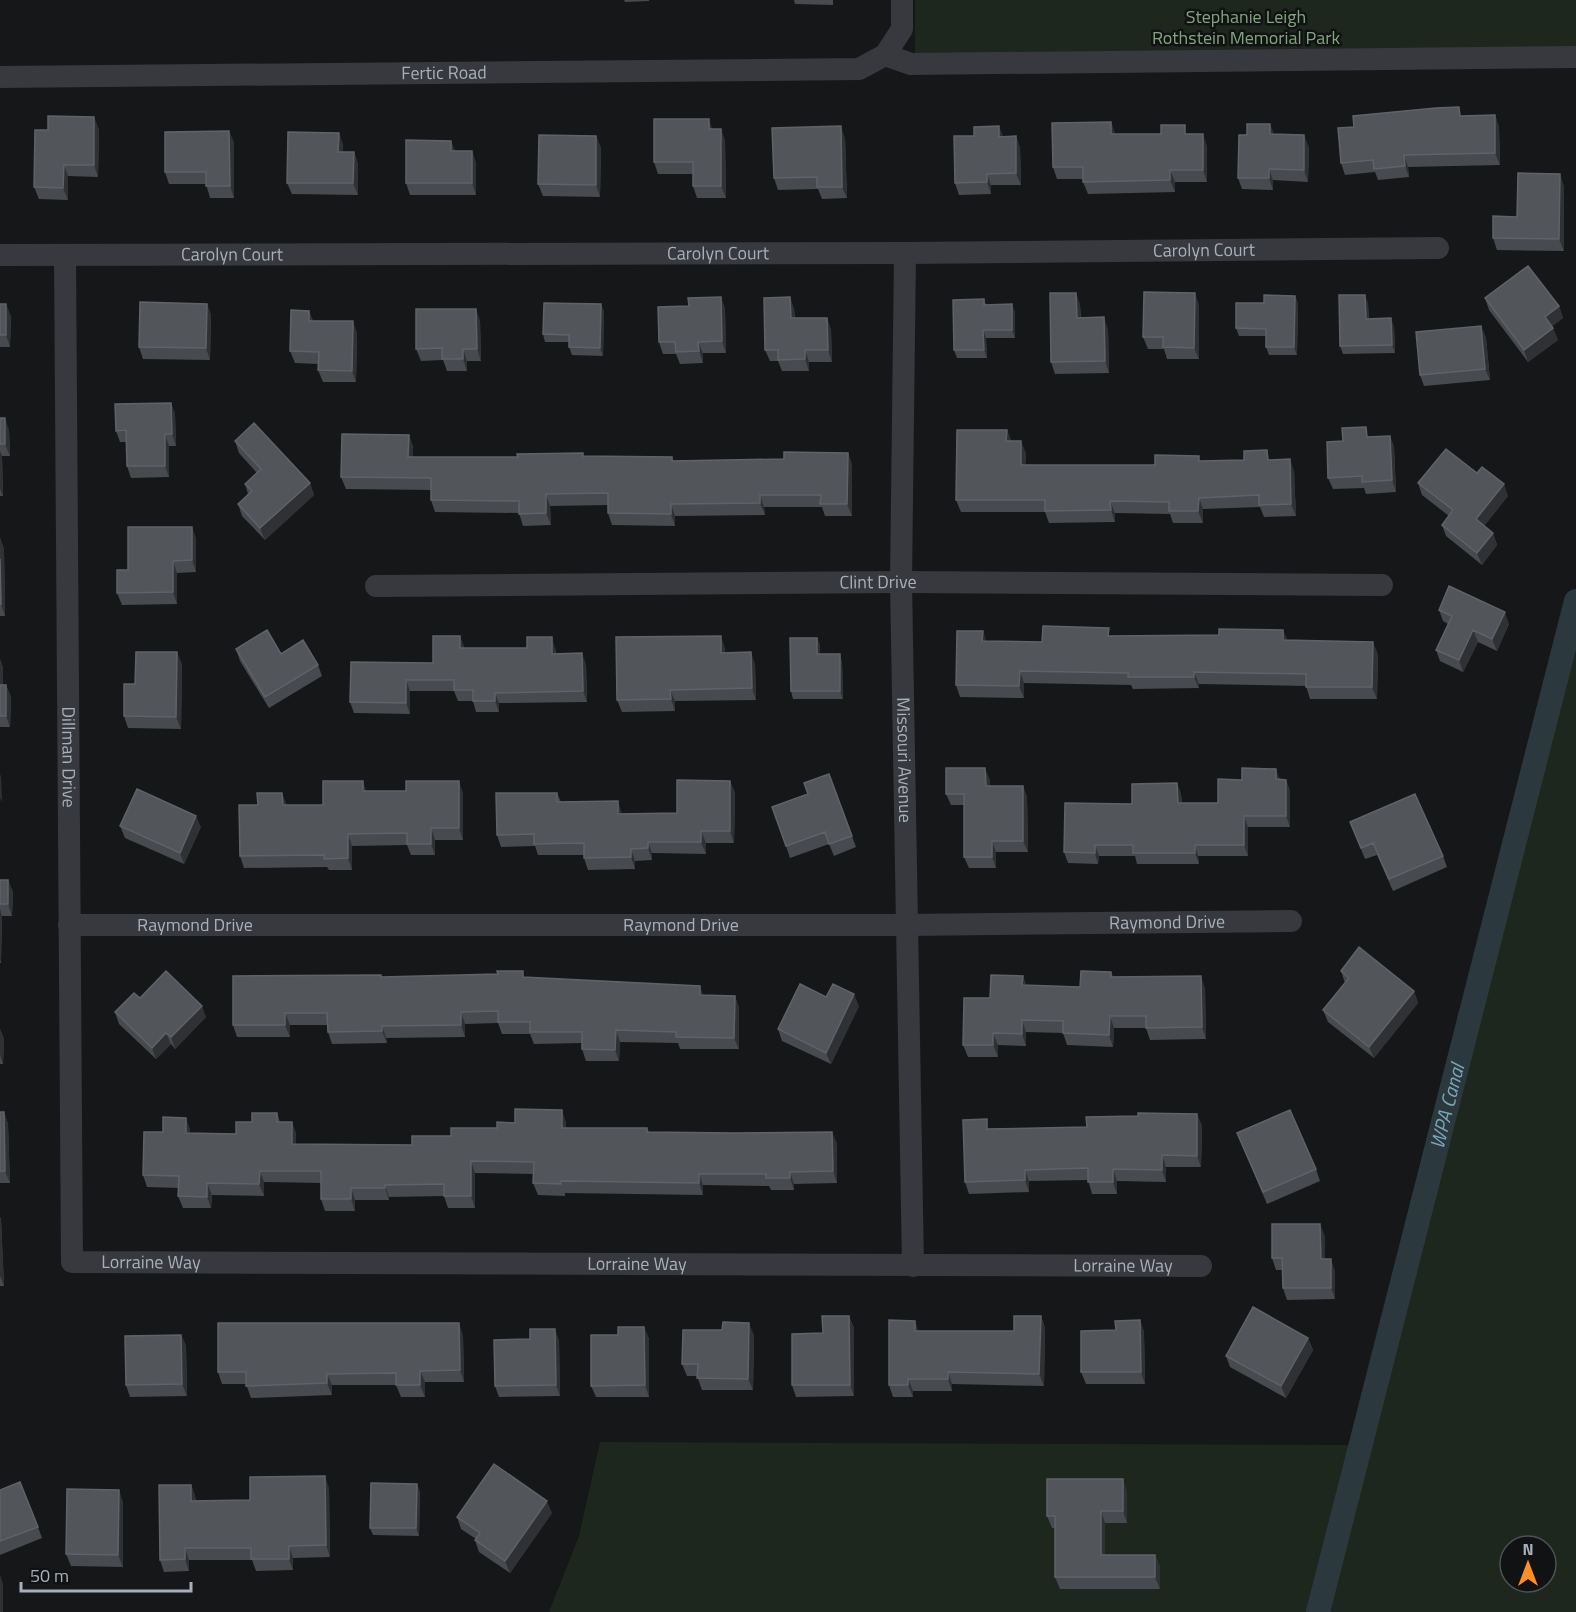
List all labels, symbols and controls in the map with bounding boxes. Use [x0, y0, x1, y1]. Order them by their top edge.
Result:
park label: Stephanie Leigh Rothstein Memorial Park [1152, 3, 1340, 51]
street label: Fertic Road [401, 58, 487, 86]
street label: Carolyn Court [1153, 236, 1256, 264]
street label: Carolyn Court [667, 239, 770, 267]
street label: Carolyn Court [181, 240, 284, 268]
street label: Clint Drive [839, 568, 917, 595]
street label: Missouri Avenue [890, 697, 919, 823]
street label: Dillman Drive [55, 706, 83, 808]
street label: Raymond Drive [1109, 908, 1225, 936]
street label: Raymond Drive [137, 911, 253, 938]
street label: Raymond Drive [623, 911, 739, 938]
water label: WPA Canal [1421, 1058, 1473, 1152]
street label: Lorraine Way [101, 1248, 201, 1275]
street label: Lorraine Way [587, 1250, 687, 1277]
street label: Lorraine Way [1073, 1252, 1173, 1279]
north arrow [1498, 1534, 1558, 1594]
text: N [1522, 1537, 1534, 1561]
scale bar [21, 1555, 190, 1593]
text: 50 m [30, 1562, 69, 1589]

